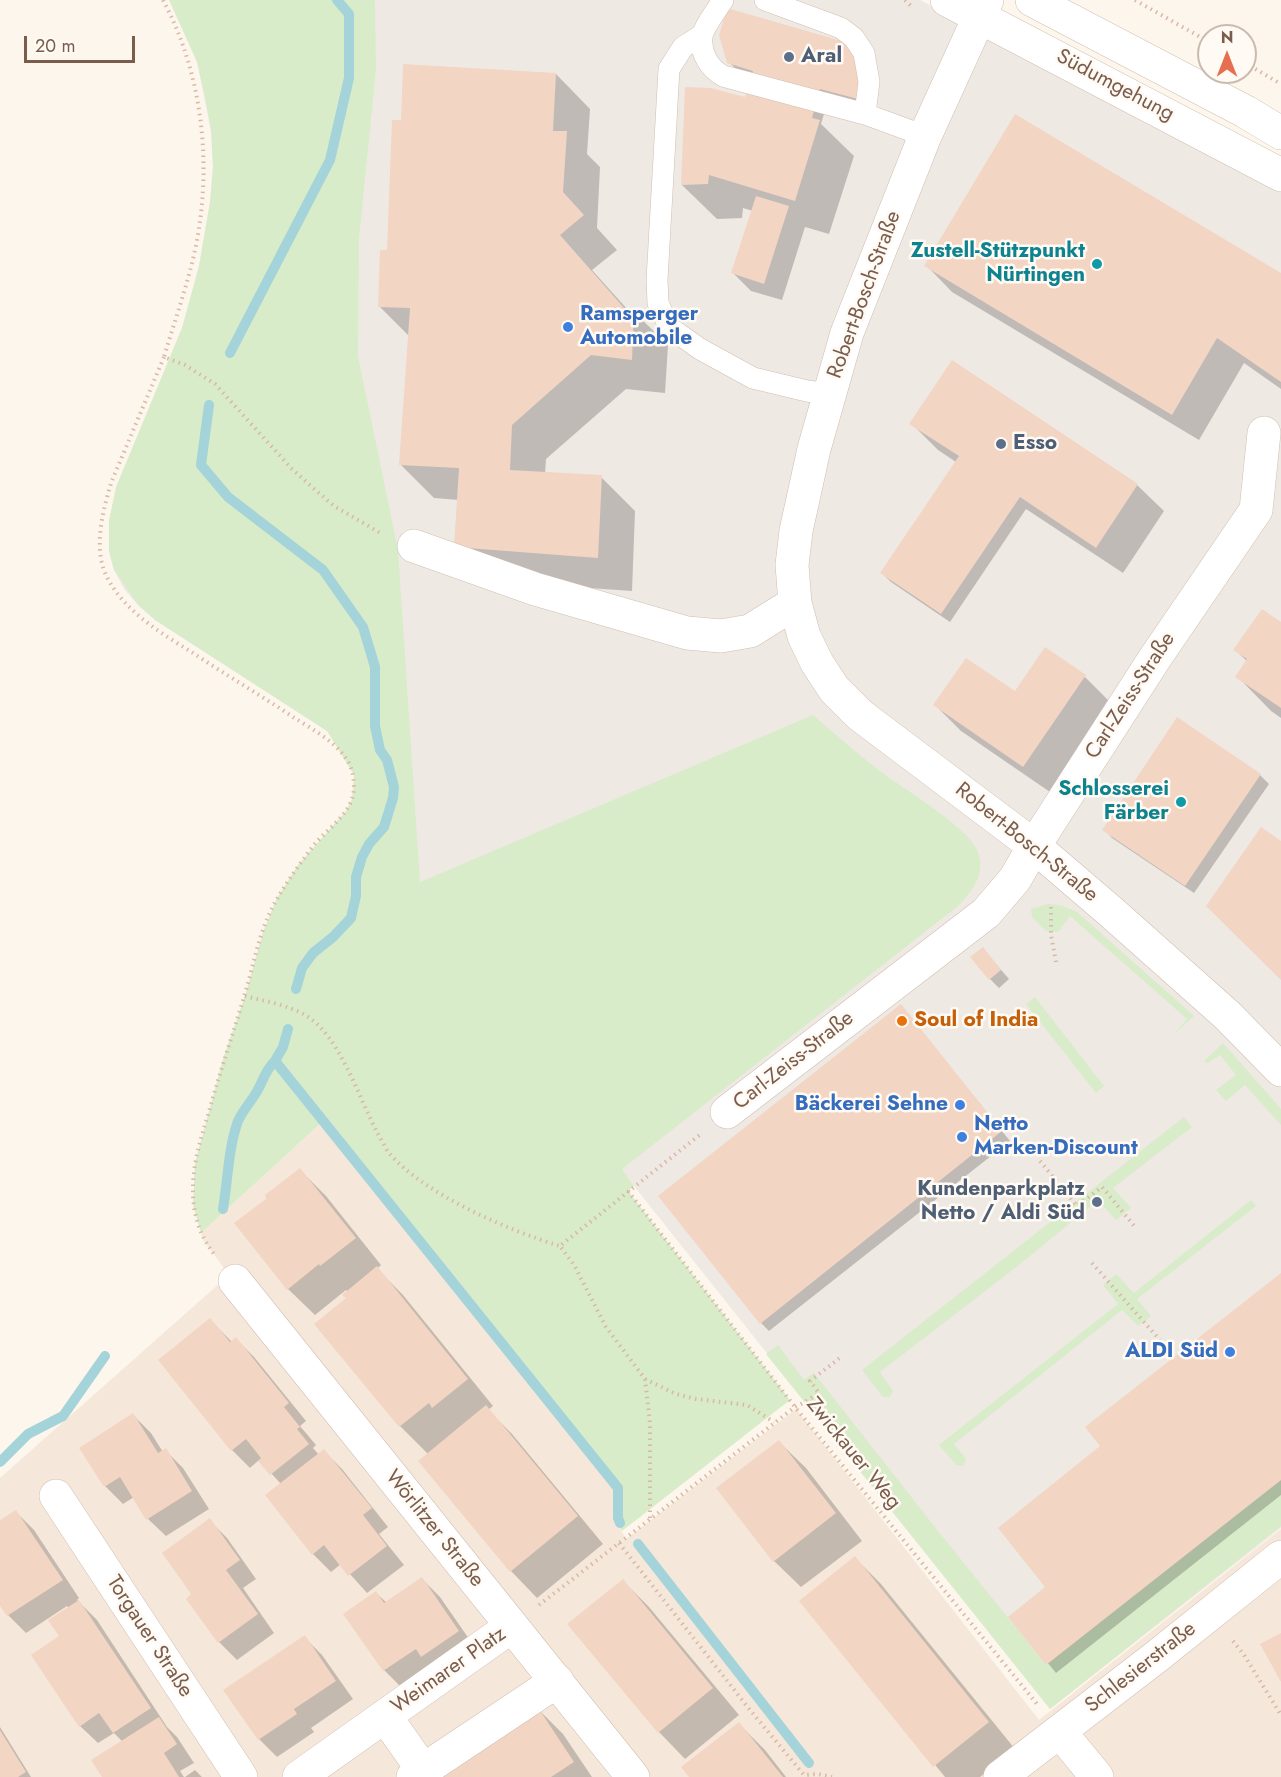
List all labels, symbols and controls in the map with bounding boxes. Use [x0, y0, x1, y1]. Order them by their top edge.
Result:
scale bar [27, 24, 138, 62]
north arrow [1197, 24, 1257, 84]
text: N [1221, 26, 1233, 49]
text: 20 m [35, 33, 75, 59]
place label: Aral [801, 44, 842, 70]
street label: Südumgehung [1052, 44, 1178, 128]
marker: Aral [782, 50, 796, 64]
street label: Robert-Bosch-Straße [823, 208, 907, 382]
place label: Zustell-Stützpunkt Nürtingen [911, 239, 1085, 289]
marker: Zustell-Stützpunkt Nürtingen [1090, 257, 1104, 271]
place label: Ramsperger Automobile [580, 302, 698, 352]
marker: Ramsperger Automobile [561, 320, 575, 334]
place label: Esso [1013, 431, 1057, 457]
marker: Esso [994, 437, 1008, 451]
street label: Carl-Zeiss-Straße [1081, 628, 1181, 764]
place label: Schlosserei Färber [1058, 777, 1169, 827]
street label: Robert-Bosch-Straße [950, 778, 1102, 908]
marker: Schlosserei Färber [1174, 795, 1188, 809]
street label: Carl-Zeiss-Straße [729, 1006, 859, 1116]
place label: Soul of India [914, 1008, 1038, 1034]
marker: Soul of India [895, 1014, 909, 1028]
place label: Bäckerei Sehne [795, 1092, 948, 1118]
marker: Bäckerei Sehne [953, 1098, 967, 1112]
place label: Netto Marken-Discount [974, 1112, 1138, 1162]
marker: Netto Marken-Discount [955, 1130, 969, 1144]
place label: Kundenparkplatz Netto / Aldi Süd [917, 1177, 1085, 1227]
marker: Kundenparkplatz Netto / Aldi Süd [1090, 1195, 1104, 1209]
place label: ALDI Süd [1125, 1339, 1218, 1365]
marker: ALDI Süd [1223, 1345, 1237, 1359]
street label: Zwickauer Weg [800, 1393, 906, 1515]
street label: Wörlitzer Straße [379, 1465, 489, 1593]
street label: Torgauer Straße [100, 1571, 198, 1703]
street label: Schlesierstraße [1081, 1617, 1201, 1719]
street label: Weimarer Platz [387, 1622, 511, 1720]

